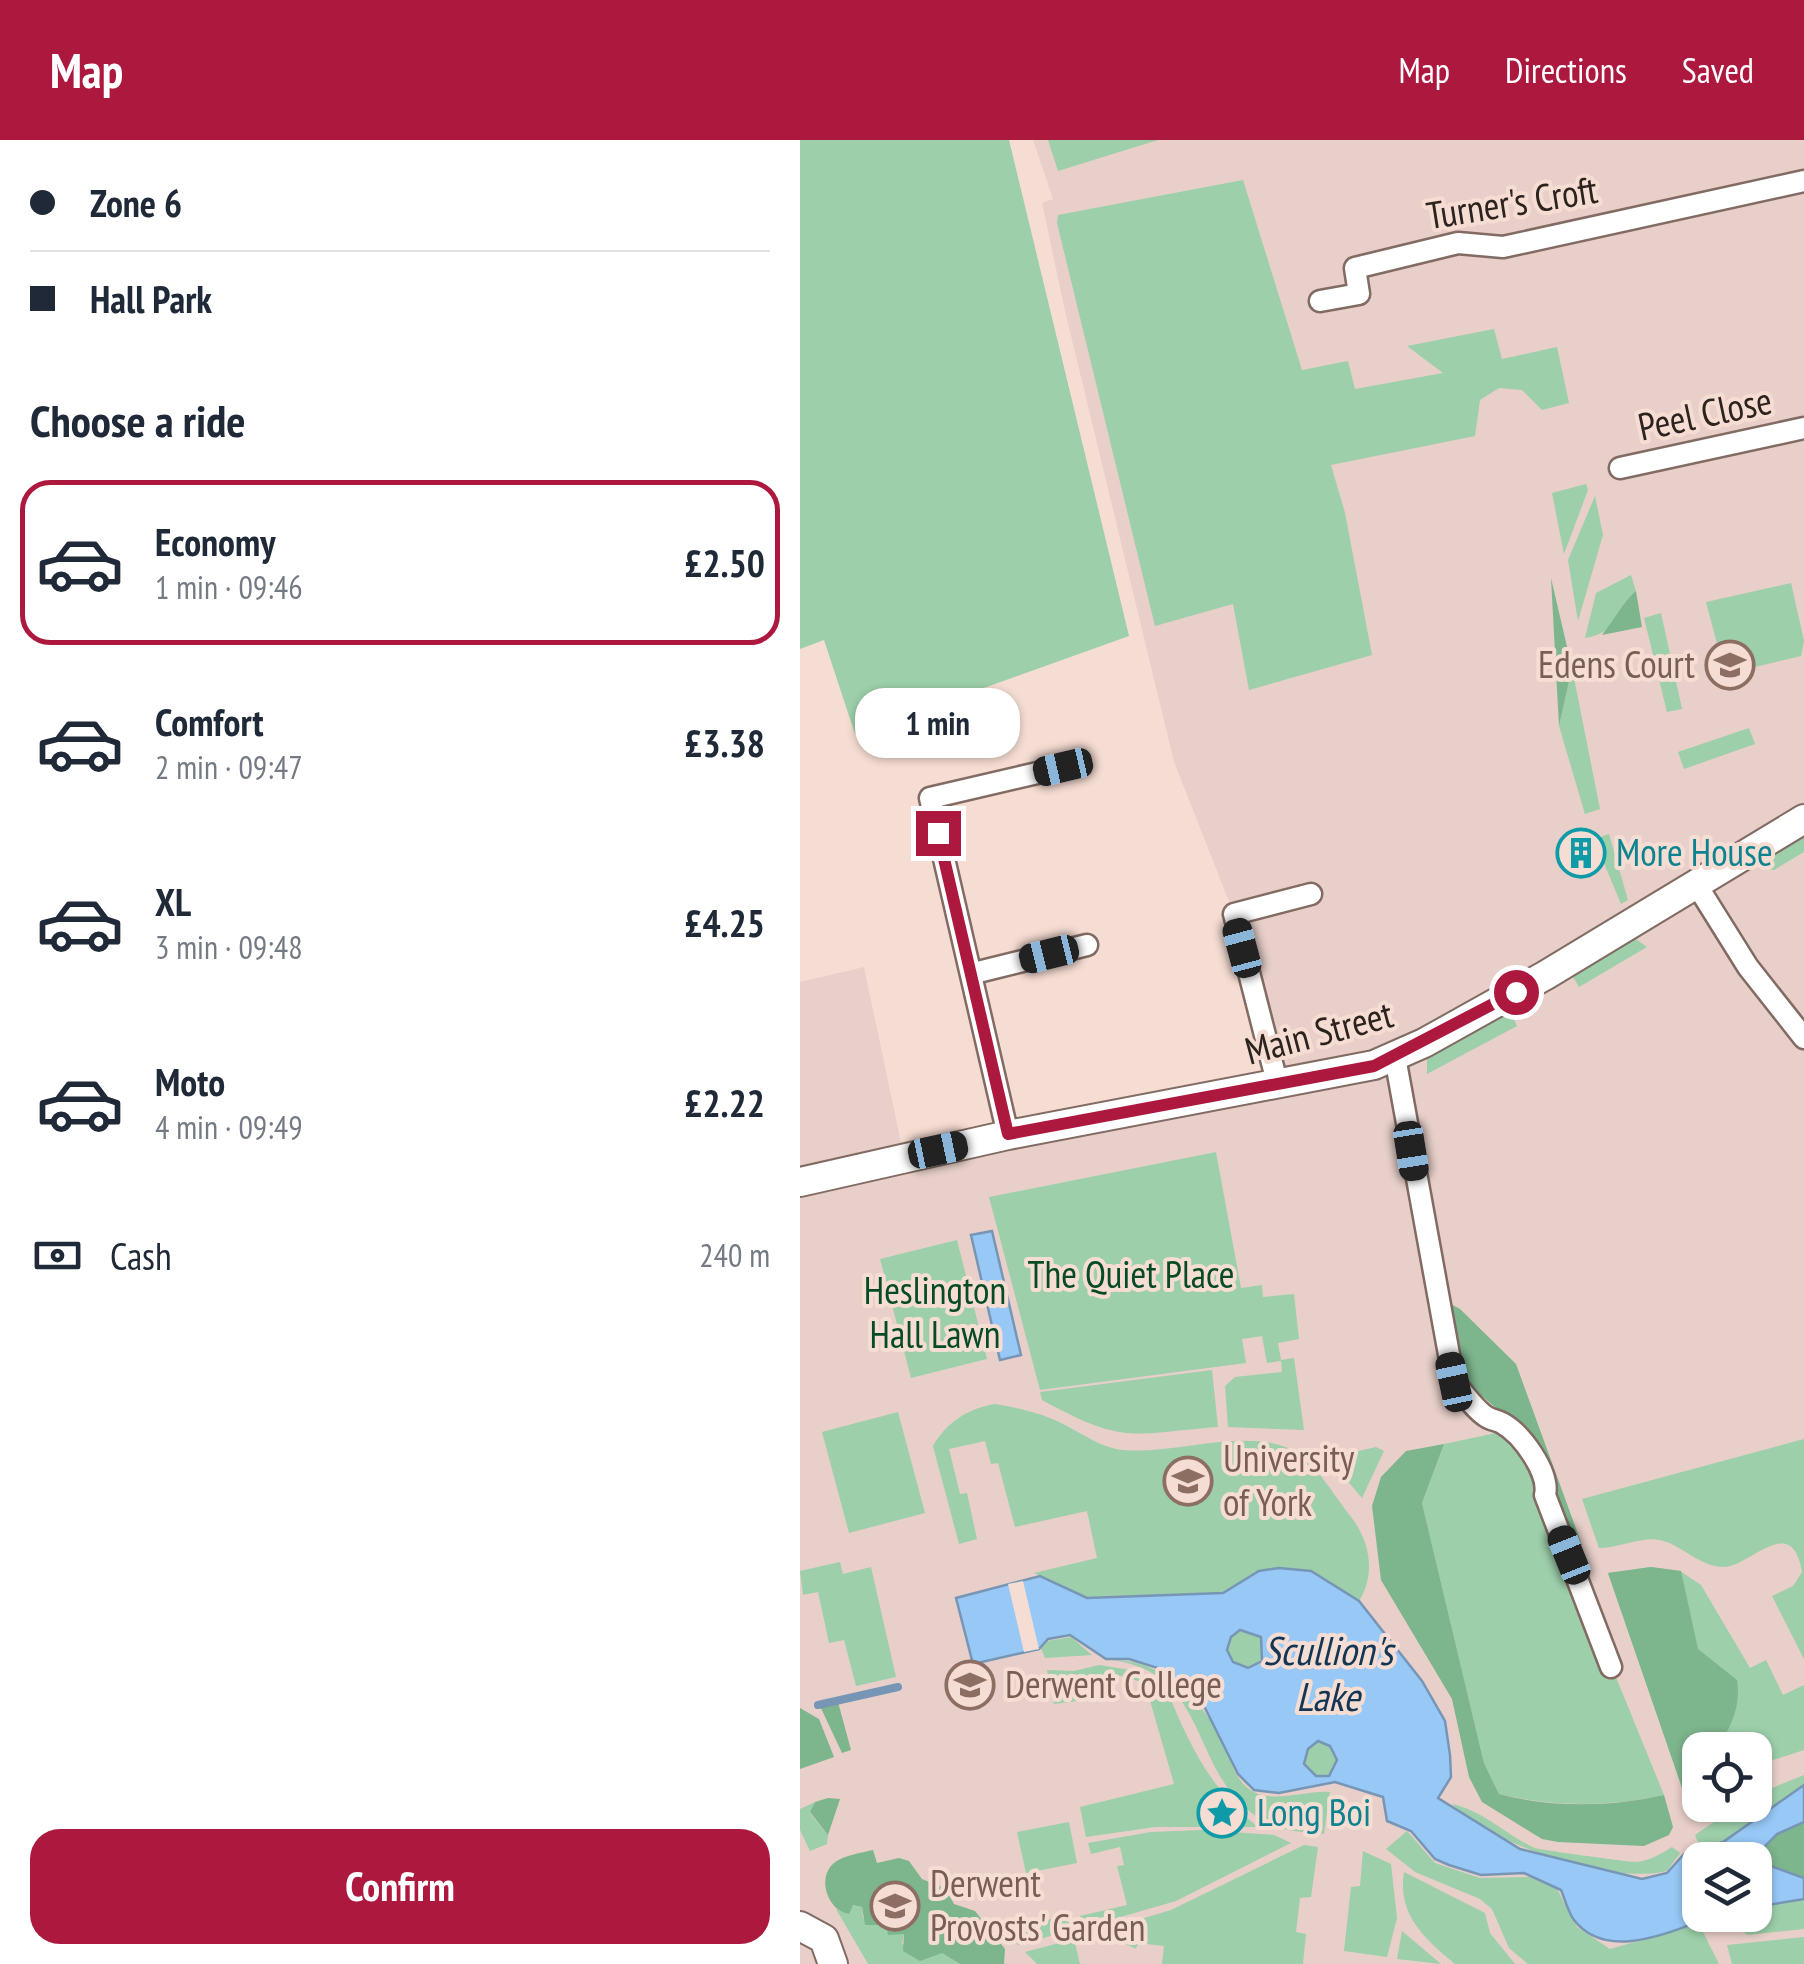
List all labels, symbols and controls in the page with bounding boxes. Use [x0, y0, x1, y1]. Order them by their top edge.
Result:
text: Map [50, 39, 123, 101]
text: Map [1399, 47, 1450, 93]
text: Directions [1505, 47, 1627, 93]
text: Saved [1682, 47, 1754, 93]
street label: Turner's Croft [1423, 164, 1601, 239]
text: Zone 6 [90, 178, 182, 227]
text: Hall Park [90, 274, 212, 323]
street label: Peel Close [1633, 375, 1776, 451]
text: Choose a ride [30, 391, 245, 449]
text: Economy [155, 517, 275, 566]
icon: car [35, 518, 125, 608]
text: £2.50 [684, 538, 765, 587]
text: 1 min · 09:46 [155, 566, 303, 608]
place label: Edens Court [1538, 639, 1696, 688]
school or university icon: Edens Court [1704, 639, 1756, 691]
callout: 1 min [856, 688, 1020, 758]
text: Comfort [155, 697, 264, 746]
icon: car [35, 698, 125, 788]
text: 1 min [905, 702, 970, 744]
text: £3.38 [684, 718, 765, 767]
text: 2 min · 09:47 [155, 746, 303, 788]
car [1030, 746, 1096, 788]
route end [916, 811, 961, 856]
building icon: More House [1555, 827, 1607, 879]
place label: More House [1616, 827, 1773, 876]
text: XL [155, 877, 191, 926]
icon: car [35, 878, 125, 968]
text: £4.25 [684, 898, 765, 947]
car [1220, 915, 1264, 981]
text: 3 min · 09:48 [155, 926, 303, 968]
car [1016, 932, 1082, 976]
route start [1494, 970, 1539, 1015]
street label: Main Street [1239, 988, 1398, 1075]
text: Moto [155, 1057, 225, 1106]
icon: car [35, 1058, 125, 1148]
text: £2.22 [684, 1078, 765, 1127]
text: 4 min · 09:49 [155, 1106, 303, 1148]
car [1391, 1119, 1431, 1183]
car [906, 1129, 970, 1171]
icon: cash [30, 1228, 85, 1283]
text: Cash [110, 1231, 172, 1280]
text: 240 m [699, 1234, 770, 1276]
park label: The Quiet Place [1027, 1249, 1235, 1298]
park label: Heslington Hall Lawn [864, 1265, 1006, 1358]
car [1433, 1350, 1475, 1414]
place label: University of York [1223, 1433, 1355, 1526]
school or university icon: University of York [1162, 1455, 1214, 1507]
car [1544, 1522, 1594, 1588]
water label: Scullion's Lake [1263, 1624, 1396, 1722]
school or university icon: Derwent College [944, 1659, 996, 1711]
place label: Derwent College [1005, 1659, 1222, 1708]
map controls [1682, 1732, 1772, 1932]
button: locate [1682, 1732, 1772, 1822]
place icon: Long Boi [1196, 1787, 1248, 1839]
place label: Long Boi [1257, 1787, 1371, 1836]
button: Confirm [30, 1829, 770, 1944]
button: layers [1682, 1842, 1772, 1932]
place label: Derwent Provosts' Garden [930, 1858, 1145, 1951]
school or university icon: Derwent Provosts' Garden [869, 1880, 921, 1932]

